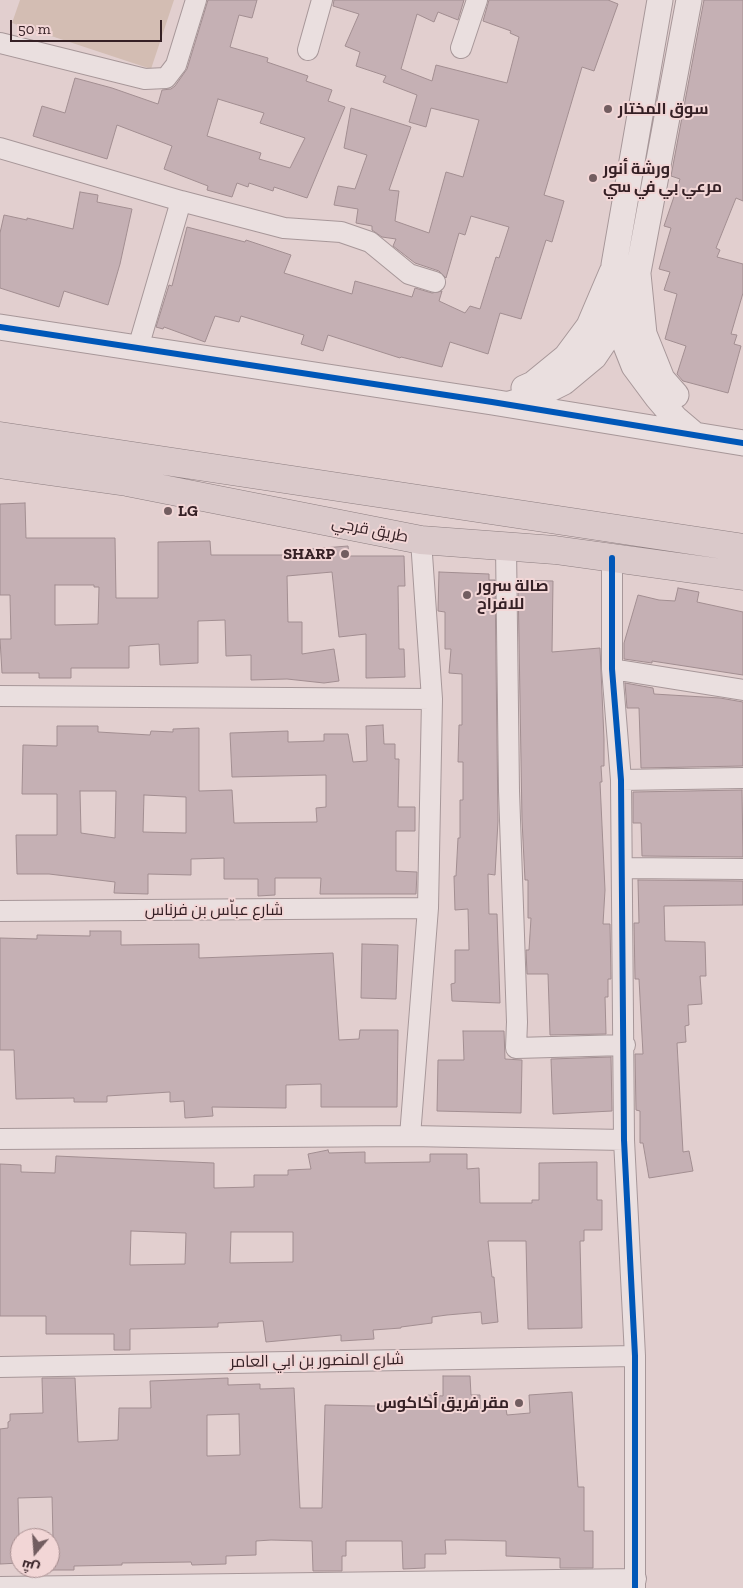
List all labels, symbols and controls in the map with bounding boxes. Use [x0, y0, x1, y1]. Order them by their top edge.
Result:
scale bar [12, 10, 165, 42]
text: 50 m [18, 20, 51, 38]
place label: سوق المختار [618, 99, 708, 119]
marker: سوق المختار [602, 103, 614, 115]
place label: ورشة أنور مرعي بي في سي [603, 159, 722, 197]
marker: ورشة أنور مرعي بي في سي [587, 172, 599, 184]
place label: LG [178, 501, 198, 521]
marker: LG [162, 505, 174, 517]
street label: طريق قرجي [330, 513, 410, 547]
place label: SHARP [283, 544, 335, 564]
marker: SHARP [339, 548, 351, 560]
place label: صالة سرور للافراح [477, 576, 549, 614]
marker: صالة سرور للافراح [461, 589, 473, 601]
street label: شارع عباّس بن فرناس [145, 900, 283, 920]
street label: شارع المنصور بن ابي العامر [230, 1350, 404, 1372]
place label: مقر فريق أكاكوس [376, 1393, 509, 1413]
marker: مقر فريق أكاكوس [513, 1397, 525, 1409]
north arrow [10, 1528, 60, 1578]
text: ش [19, 1556, 42, 1578]

